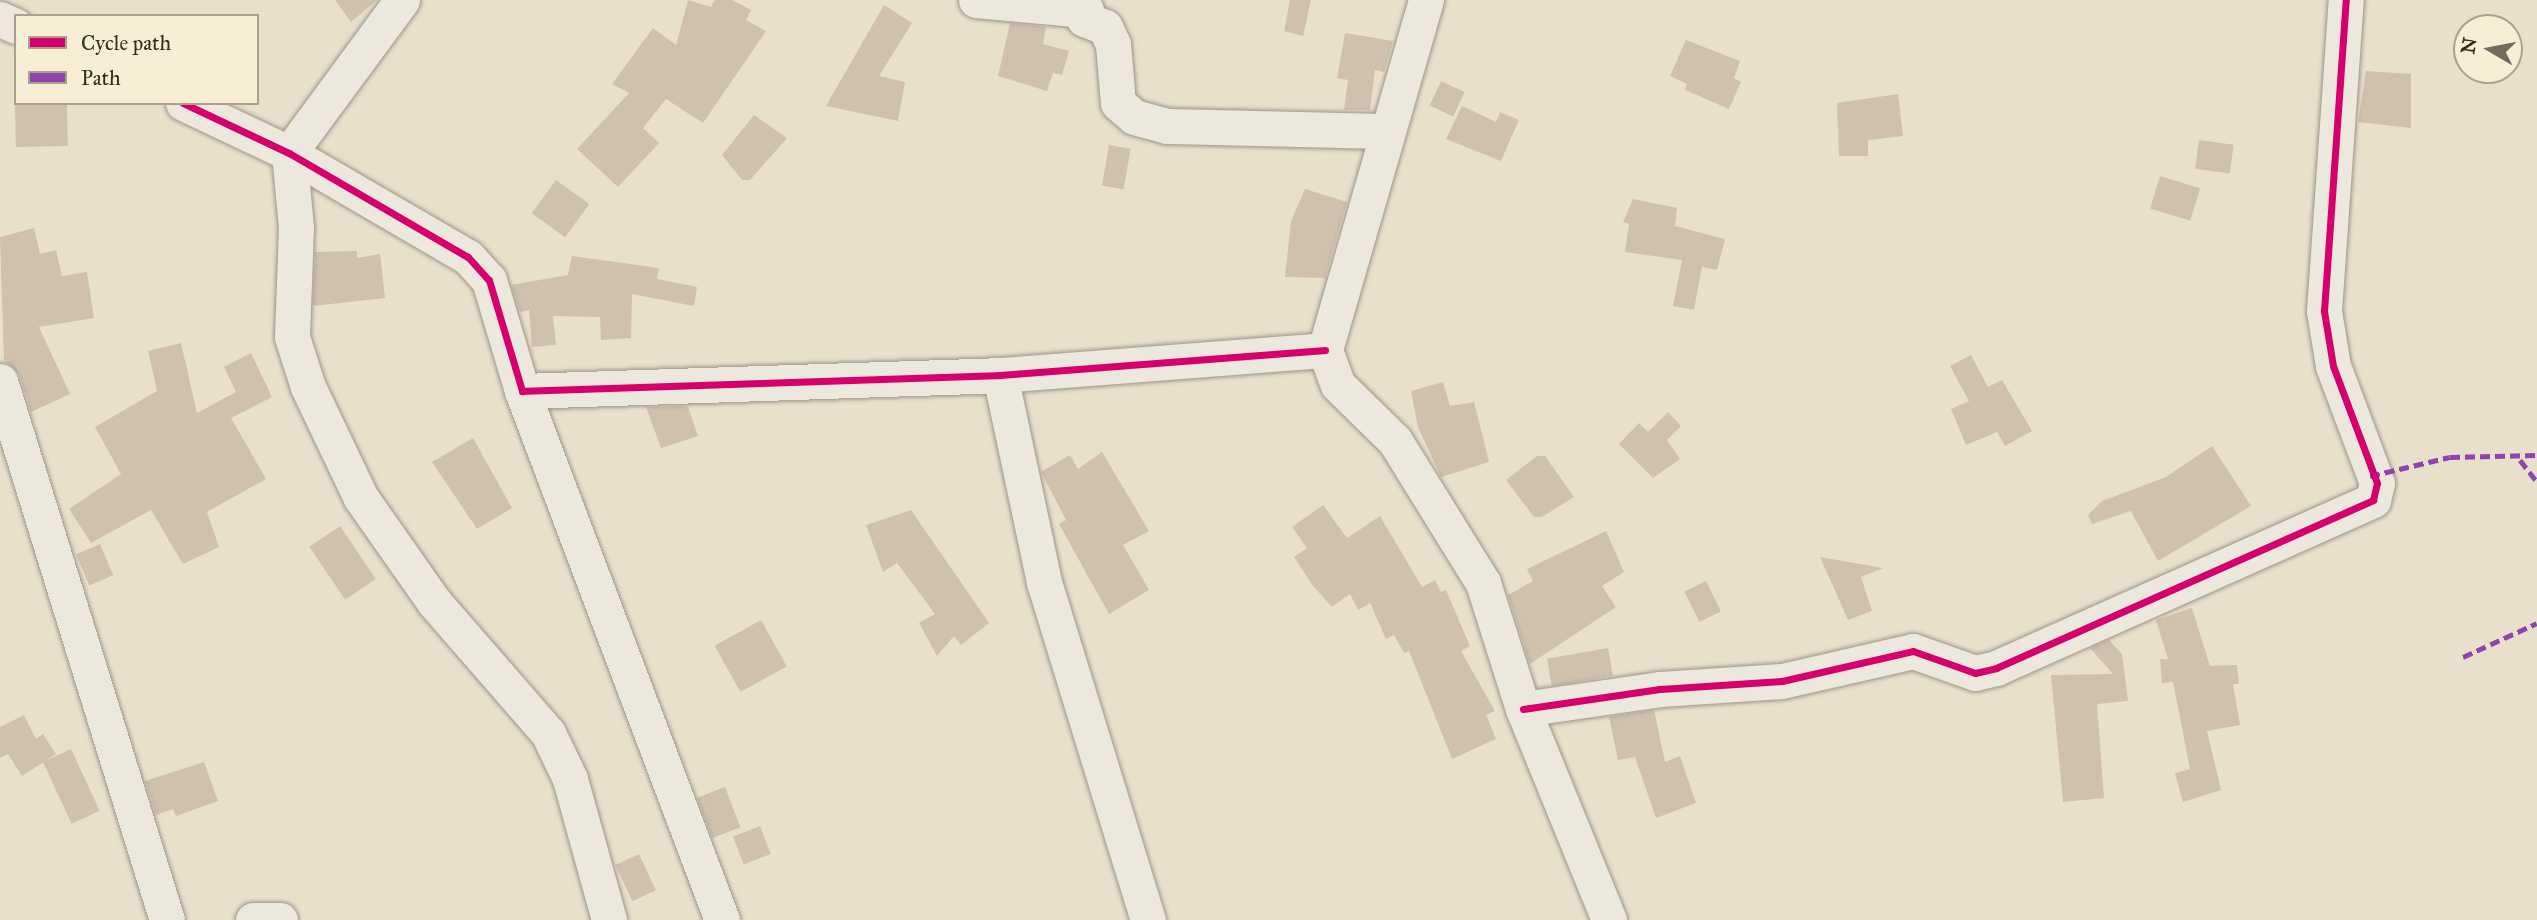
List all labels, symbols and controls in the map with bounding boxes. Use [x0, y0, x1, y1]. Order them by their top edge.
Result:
legend [14, 14, 259, 105]
north arrow [2453, 14, 2523, 84]
text: Cycle path [81, 30, 171, 56]
text: N [2456, 36, 2482, 56]
text: Path [81, 65, 121, 91]

